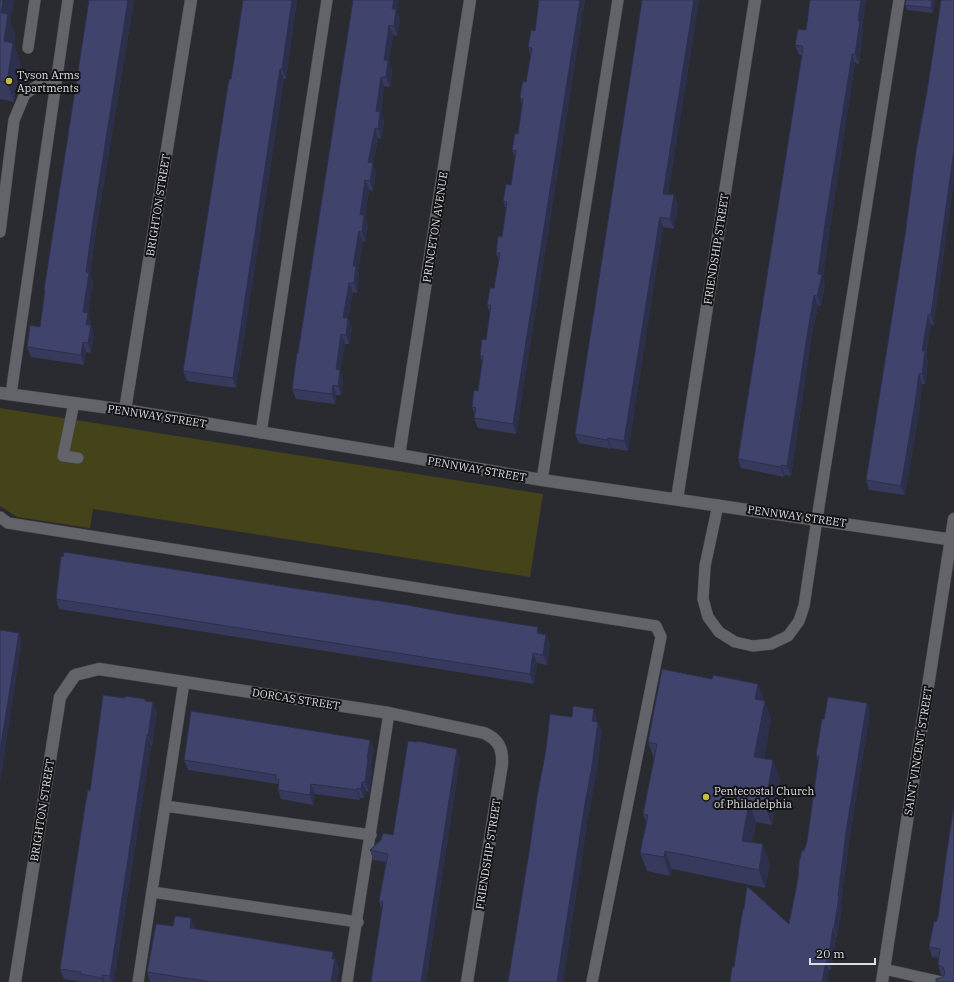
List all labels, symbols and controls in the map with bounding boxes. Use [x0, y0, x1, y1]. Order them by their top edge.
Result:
place label: Tyson Arms Apartments [17, 68, 79, 95]
marker: Tyson Arms Apartments [4, 76, 14, 86]
street label: BRIGHTON STREET [143, 153, 173, 257]
street label: PRINCETON AVENUE [419, 171, 451, 283]
street label: FRIENDSHIP STREET [700, 193, 732, 305]
street label: PENNWAY STREET [107, 401, 207, 431]
street label: PENNWAY STREET [427, 453, 527, 485]
street label: PENNWAY STREET [747, 502, 847, 530]
street label: DORCAS STREET [251, 685, 341, 713]
street label: SAINT VINCENT STREET [901, 686, 935, 816]
street label: BRIGHTON STREET [27, 758, 57, 862]
place label: Pentecostal Church of Philadelphia [714, 784, 815, 811]
marker: Pentecostal Church of Philadelphia [701, 792, 711, 802]
street label: FRIENDSHIP STREET [472, 798, 504, 910]
scale bar [810, 940, 875, 966]
text: 20 m [816, 946, 845, 961]

